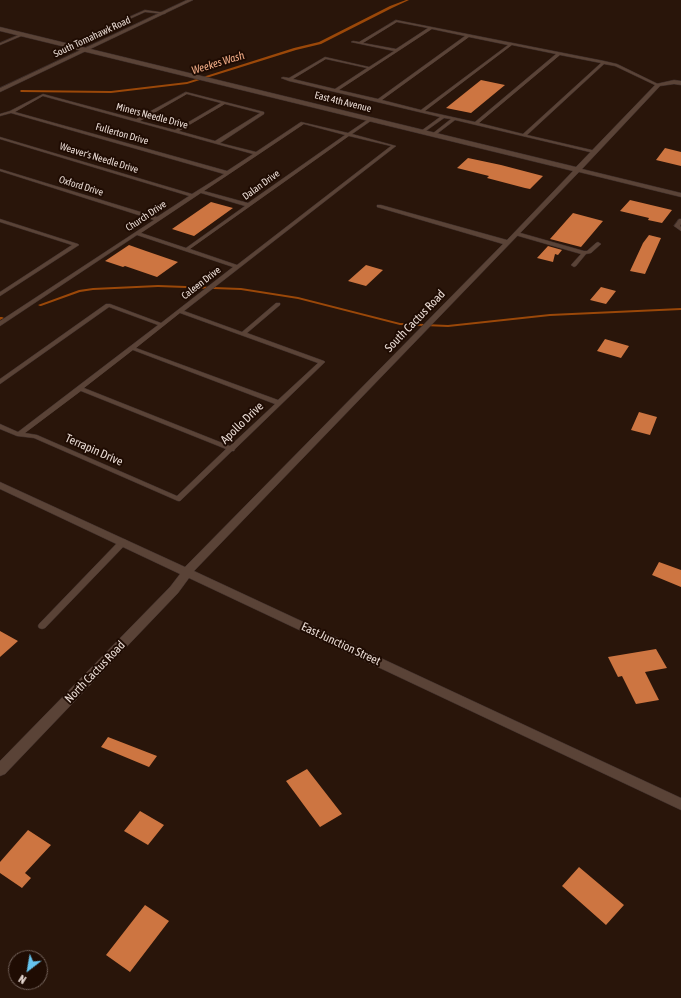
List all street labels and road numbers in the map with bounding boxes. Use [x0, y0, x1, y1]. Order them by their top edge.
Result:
street label: South Tomahawk Road [52, 14, 132, 60]
street label: East 4th Avenue [313, 89, 373, 115]
street label: Miners Needle Drive [115, 101, 189, 131]
street label: Fullerton Drive [94, 121, 150, 147]
street label: Weaver's Needle Drive [58, 140, 140, 176]
street label: Dalan Drive [240, 167, 282, 203]
street label: Oxford Drive [57, 174, 105, 198]
street label: Church Drive [123, 198, 169, 234]
street label: Caleen Drive [179, 264, 223, 302]
street label: South Cactus Road [382, 287, 448, 355]
street label: Apollo Drive [218, 399, 266, 447]
street label: Terrapin Drive [63, 431, 125, 469]
street label: East Junction Street [299, 619, 383, 669]
street label: North Cactus Road [62, 638, 128, 706]

